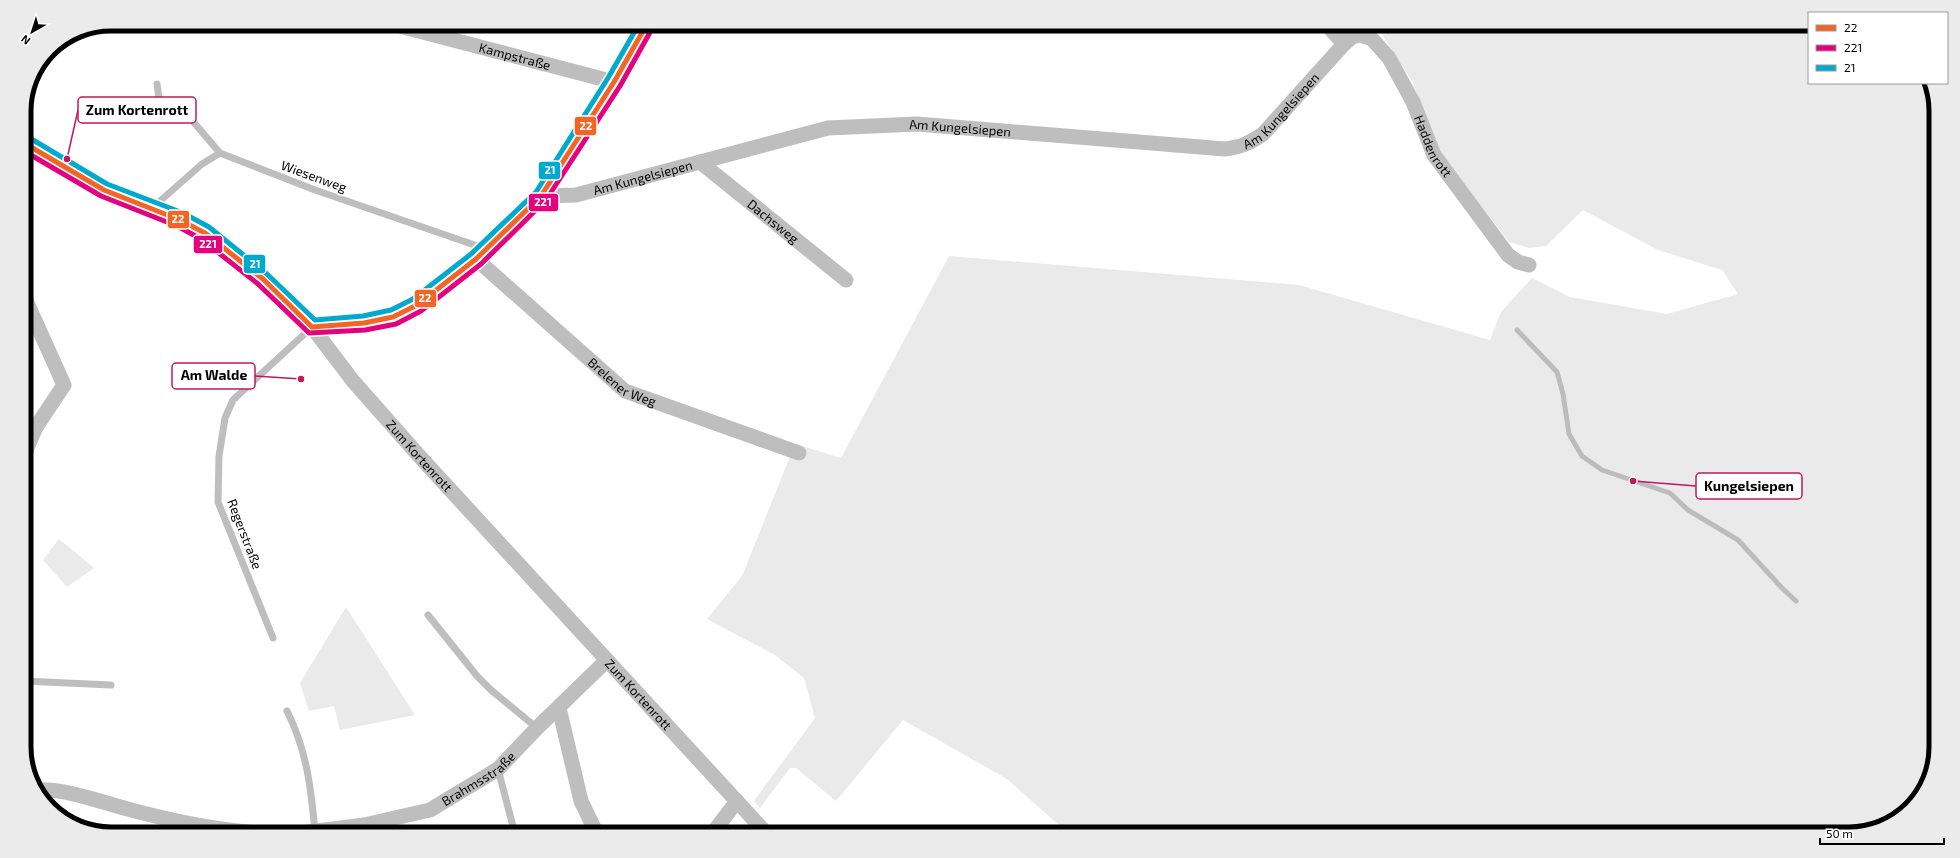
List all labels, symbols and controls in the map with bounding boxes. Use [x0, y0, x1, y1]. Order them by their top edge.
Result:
north arrow [12, 12, 52, 52]
legend [1808, 12, 1948, 84]
text: 22 [1844, 20, 1858, 34]
text: N [18, 33, 33, 48]
street label: Kampstraße [477, 39, 552, 73]
text: 221 [1844, 40, 1862, 54]
text: 21 [1844, 60, 1856, 74]
street label: Am Kungelsiepen [1240, 69, 1322, 152]
callout: Zum Kortenrott [78, 97, 196, 123]
text: Zum Kortenrott [86, 101, 188, 118]
street label: Haddenrott [1411, 113, 1456, 180]
line badge: 22 [574, 116, 597, 136]
street label: Am Kungelsiepen [909, 116, 1011, 140]
text: 22 [580, 119, 592, 132]
street label: Am Kungelsiepen [591, 156, 694, 198]
street label: Wiesenweg [279, 157, 349, 195]
line badge: 21 [538, 161, 561, 180]
text: 21 [544, 163, 556, 176]
line badge: 221 [528, 193, 559, 212]
text: 221 [534, 195, 552, 208]
street label: Dachsweg [744, 196, 802, 247]
line badge: 22 [167, 210, 190, 229]
text: 22 [172, 212, 184, 225]
line badge: 221 [193, 235, 223, 254]
text: 221 [199, 237, 217, 250]
line badge: 21 [243, 254, 266, 274]
text: 21 [249, 257, 261, 270]
line badge: 22 [414, 289, 437, 308]
text: 22 [419, 291, 431, 304]
street label: Brelener Weg [585, 354, 658, 410]
callout: Am Walde [172, 363, 255, 389]
text: Am Walde [181, 366, 247, 383]
street label: Zum Kortenrott [383, 416, 456, 495]
callout: Kungelsiepen [1696, 473, 1802, 499]
text: Kungelsiepen [1704, 477, 1794, 494]
street label: Regerstraße [224, 497, 266, 571]
street label: Zum Kortenrott [602, 655, 675, 733]
street label: Brahmsstraße [439, 748, 518, 809]
scale bar [1820, 820, 1944, 846]
text: 50 m [1826, 826, 1853, 840]

